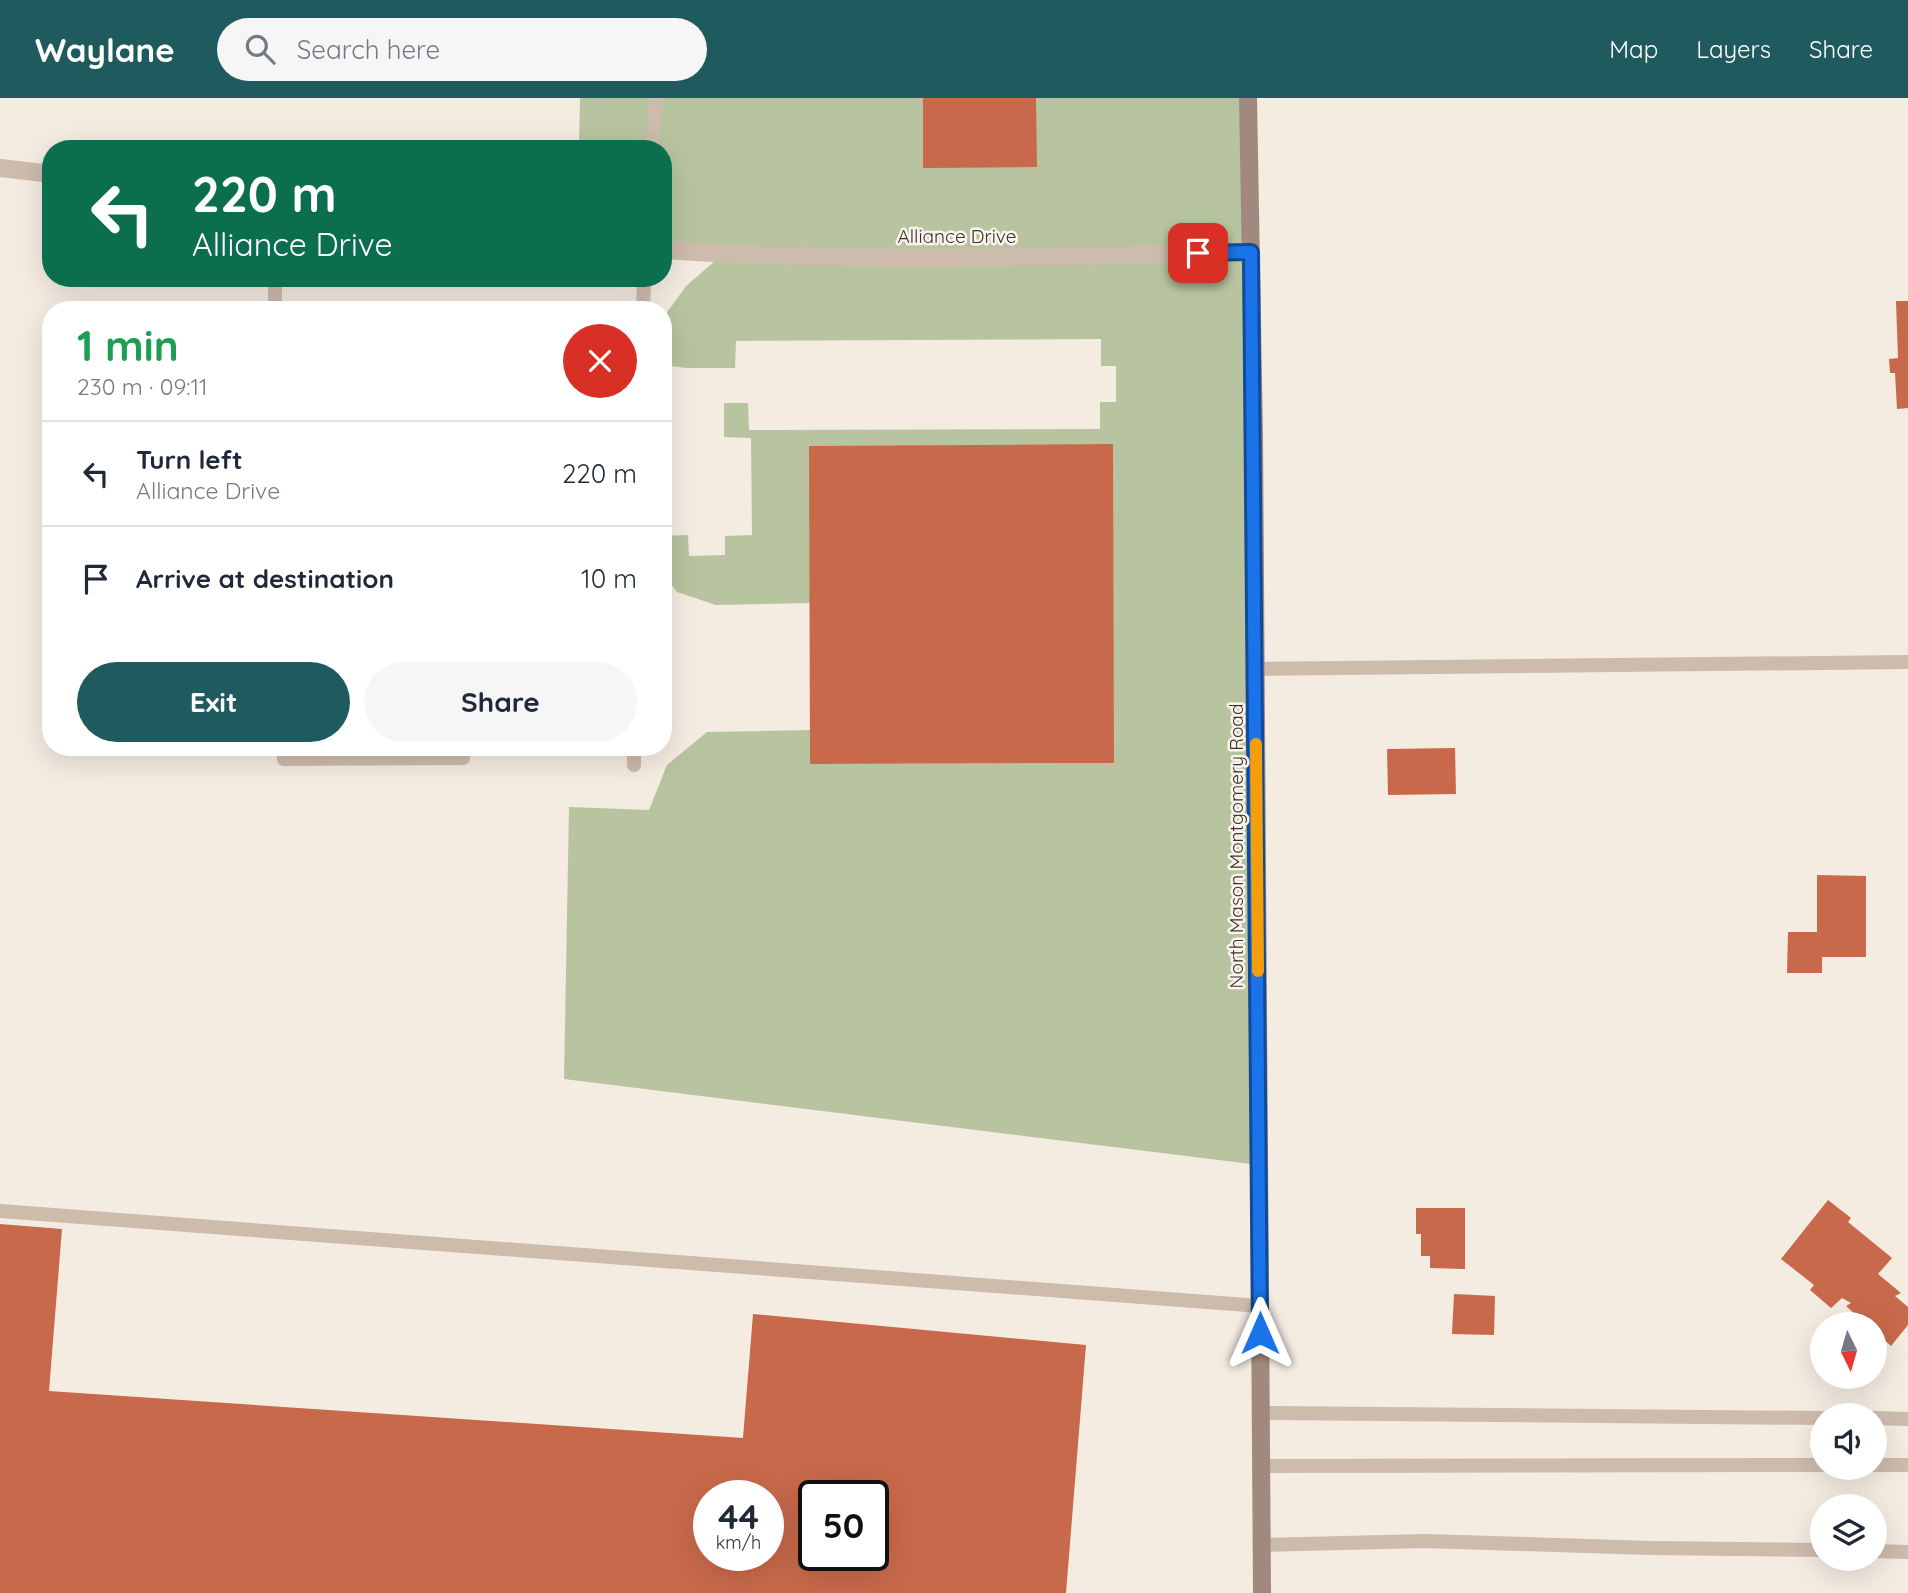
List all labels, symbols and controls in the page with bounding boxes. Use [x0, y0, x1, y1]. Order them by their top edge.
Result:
search box [217, 18, 707, 81]
text: Waylane [35, 29, 175, 70]
icon: search [241, 30, 279, 68]
text: Search here [297, 33, 440, 66]
text: Map [1609, 34, 1658, 64]
text: Layers [1696, 34, 1771, 64]
text: Share [1809, 34, 1873, 64]
text: 220 m [192, 163, 337, 224]
icon: left [77, 168, 168, 259]
pin [1168, 223, 1228, 283]
text: Alliance Drive [192, 224, 393, 264]
street label: Alliance Drive [897, 224, 1017, 248]
icon: arrive [1179, 234, 1217, 272]
text: 1 min [77, 319, 179, 372]
button: close [563, 324, 637, 398]
text: 230 m · 09:11 [77, 372, 208, 401]
text: Turn left [136, 443, 243, 476]
icon: left [77, 455, 115, 493]
text: 220 m [562, 457, 637, 490]
text: Alliance Drive [136, 476, 280, 505]
icon: arrive [77, 560, 115, 598]
text: Arrive at destination [136, 562, 394, 595]
text: 10 m [581, 562, 637, 595]
button: Exit [77, 662, 350, 742]
button: Share [364, 662, 637, 742]
street label: North Mason Montgomery Road [1224, 704, 1248, 988]
position arrow [1223, 1296, 1297, 1370]
north arrow [1810, 1312, 1886, 1390]
map controls [1810, 1312, 1887, 1571]
button: sound [1810, 1403, 1887, 1480]
speed limit sign: 50 [798, 1480, 889, 1571]
text: 44 [718, 1494, 759, 1538]
button: layers [1810, 1494, 1887, 1571]
text: km/h [716, 1531, 761, 1554]

